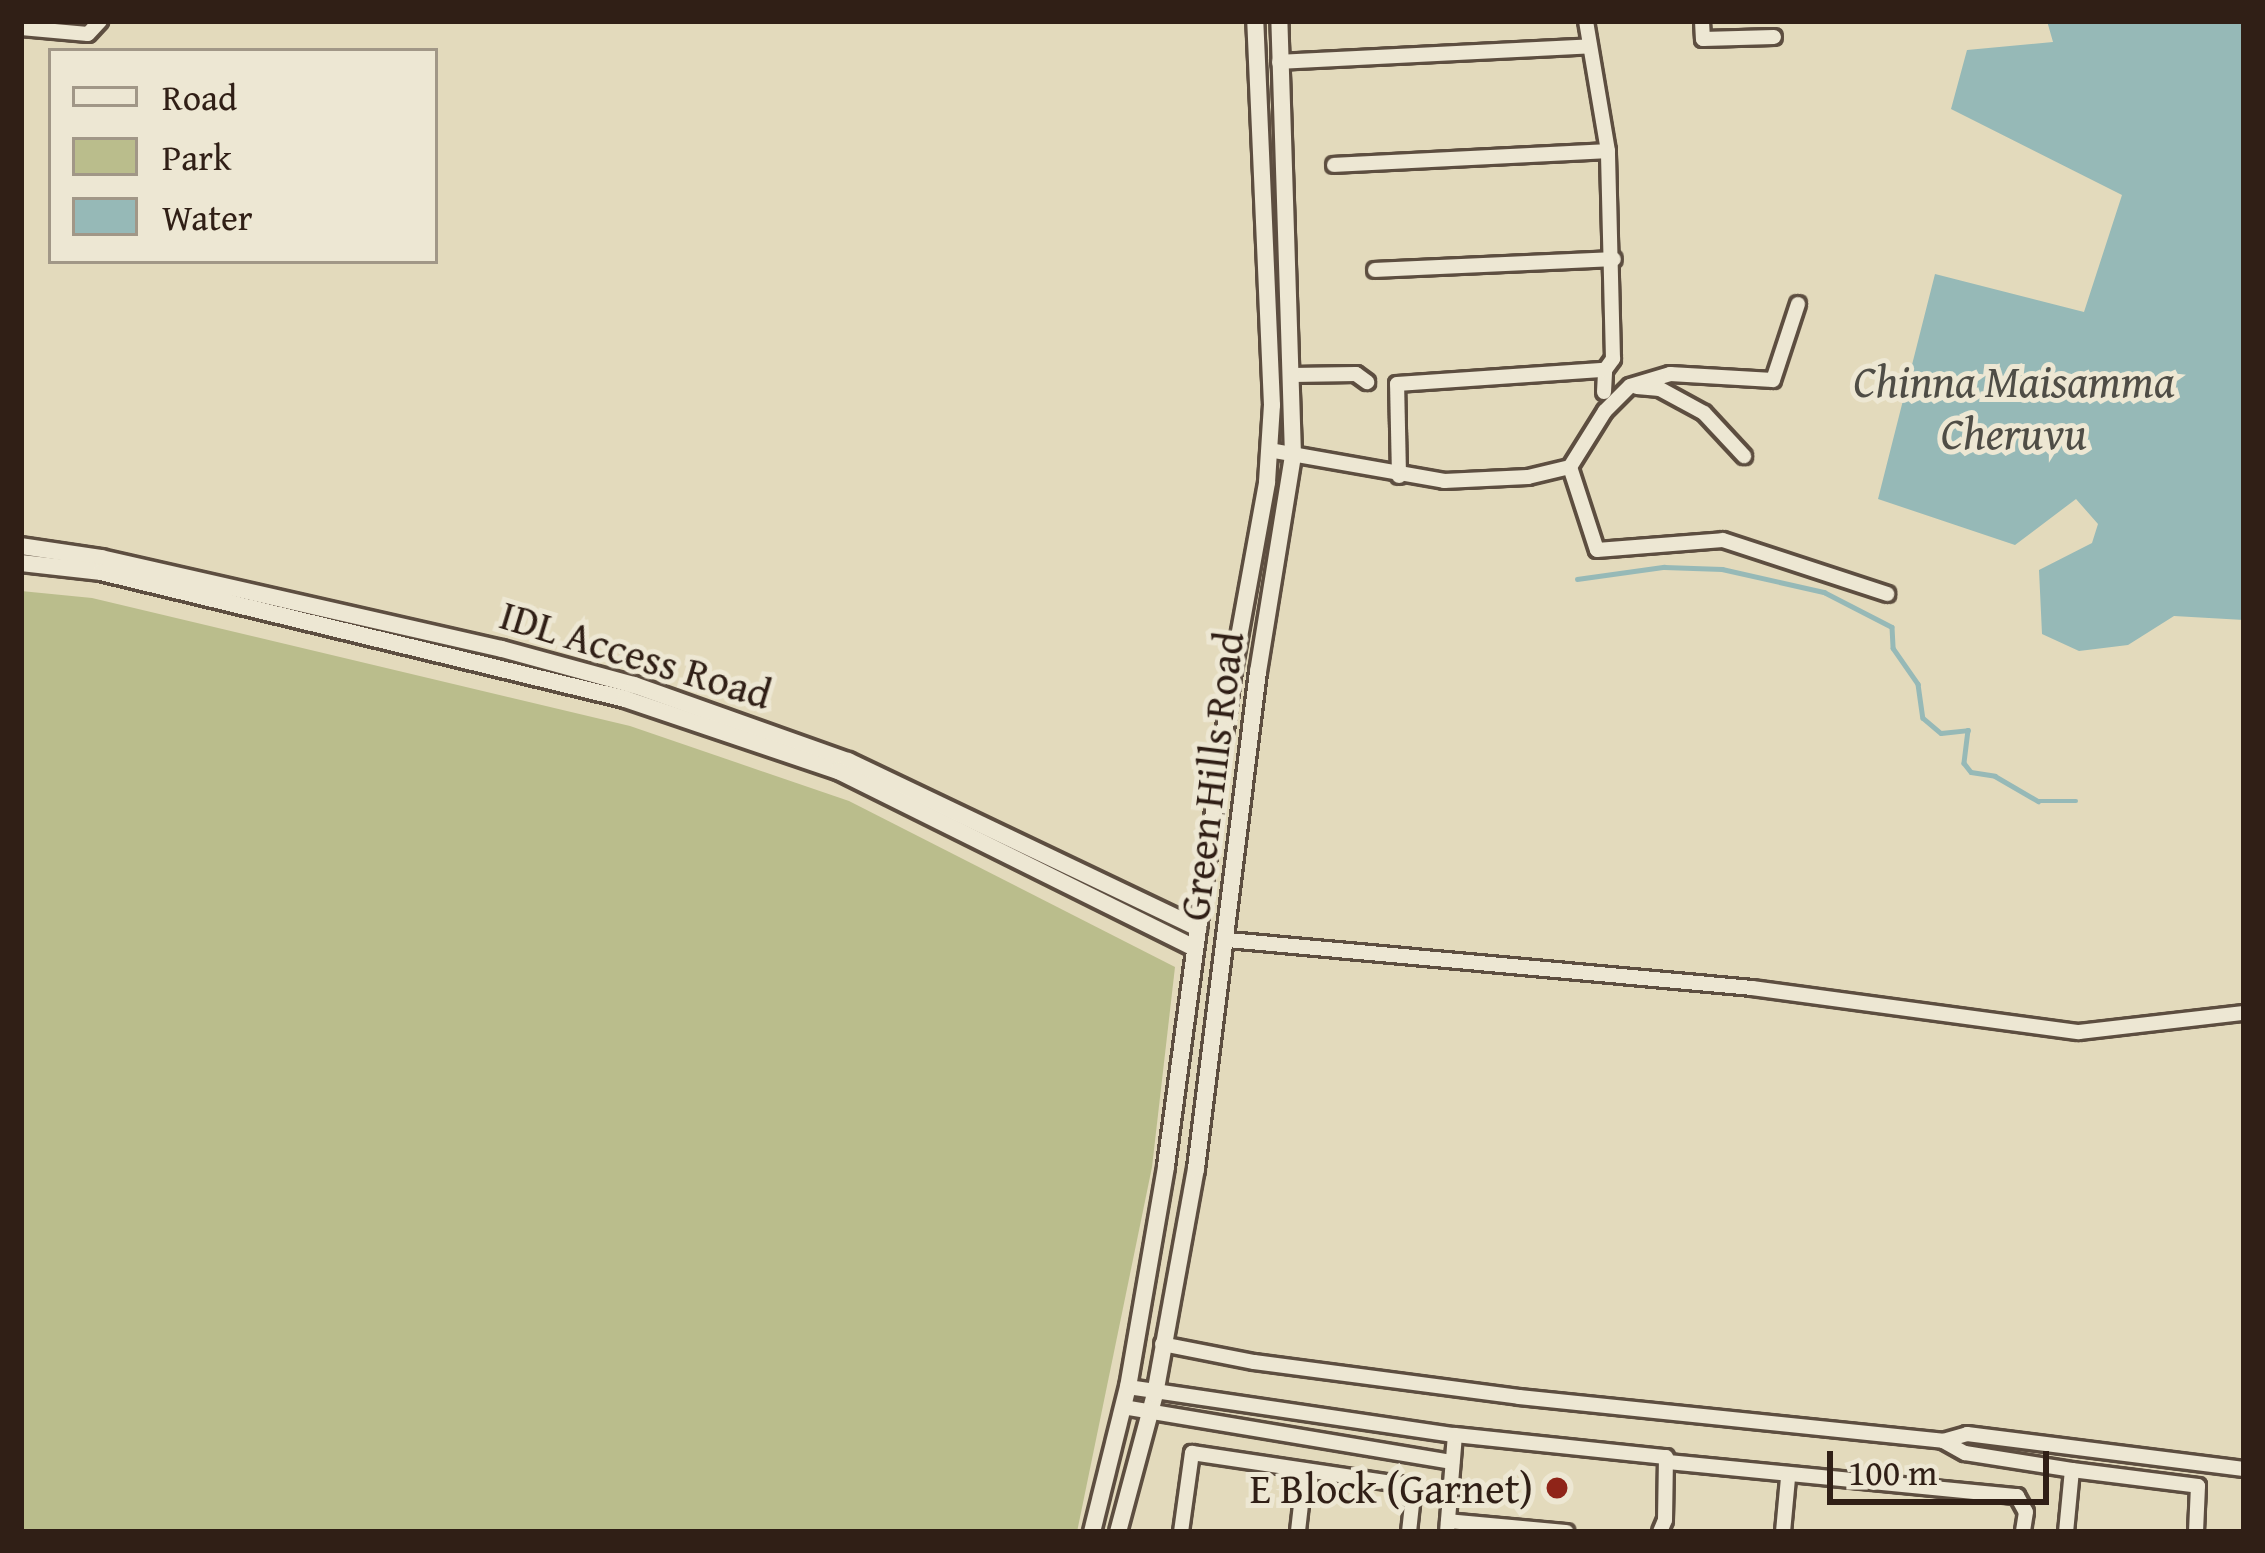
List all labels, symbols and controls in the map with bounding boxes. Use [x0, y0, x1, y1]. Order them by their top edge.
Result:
legend [48, 48, 438, 264]
text: Road [162, 70, 237, 123]
text: Park [162, 130, 232, 183]
text: Water [162, 190, 253, 243]
water label: Chinna Maisamma Cheruvu [1853, 354, 2175, 460]
street label: IDL Access Road [494, 589, 778, 719]
street label: Green Hills Road [1168, 629, 1254, 923]
scale bar [1833, 1427, 2055, 1501]
text: 100 m [1848, 1445, 1937, 1498]
place label: E Block (Garnet) [1250, 1463, 1533, 1513]
marker: E Block (Garnet) [1544, 1475, 1570, 1501]

